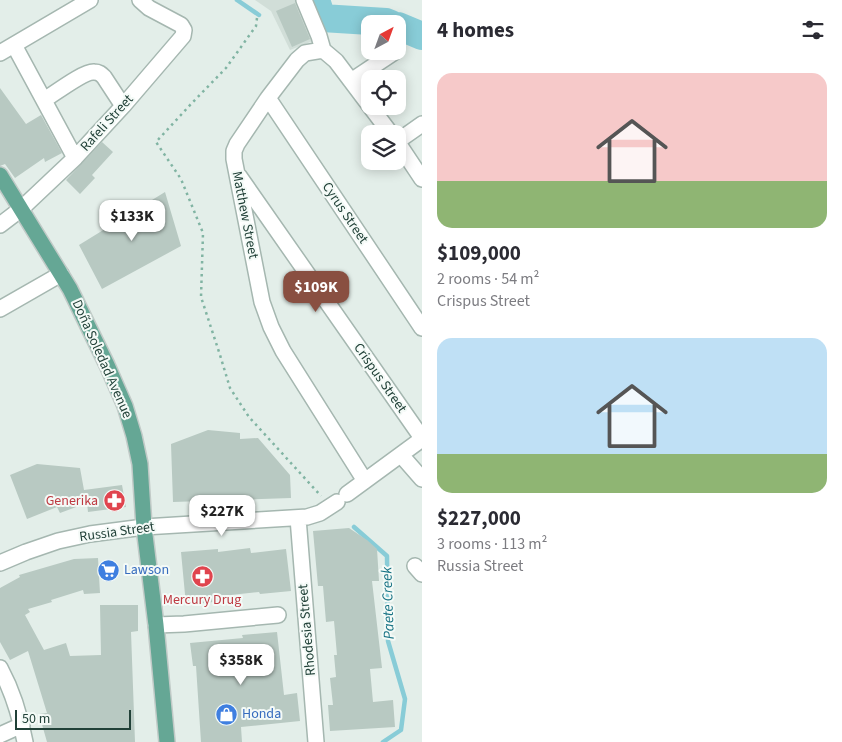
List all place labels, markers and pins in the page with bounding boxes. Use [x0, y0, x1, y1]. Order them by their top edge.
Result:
pin: $133K [97, 200, 167, 242]
pin: $109K [281, 270, 351, 313]
pharmacy icon: Generika [102, 489, 126, 513]
place label: Generika [46, 491, 98, 511]
pin: $227K [187, 494, 257, 537]
supermarket icon: Lawson [96, 558, 120, 582]
place label: Lawson [124, 560, 169, 580]
pharmacy icon: Mercury Drug [190, 565, 214, 589]
place label: Mercury Drug [163, 590, 241, 610]
pin: $358K [206, 644, 276, 686]
shop icon: Honda [214, 702, 238, 726]
place label: Honda [242, 704, 281, 724]

